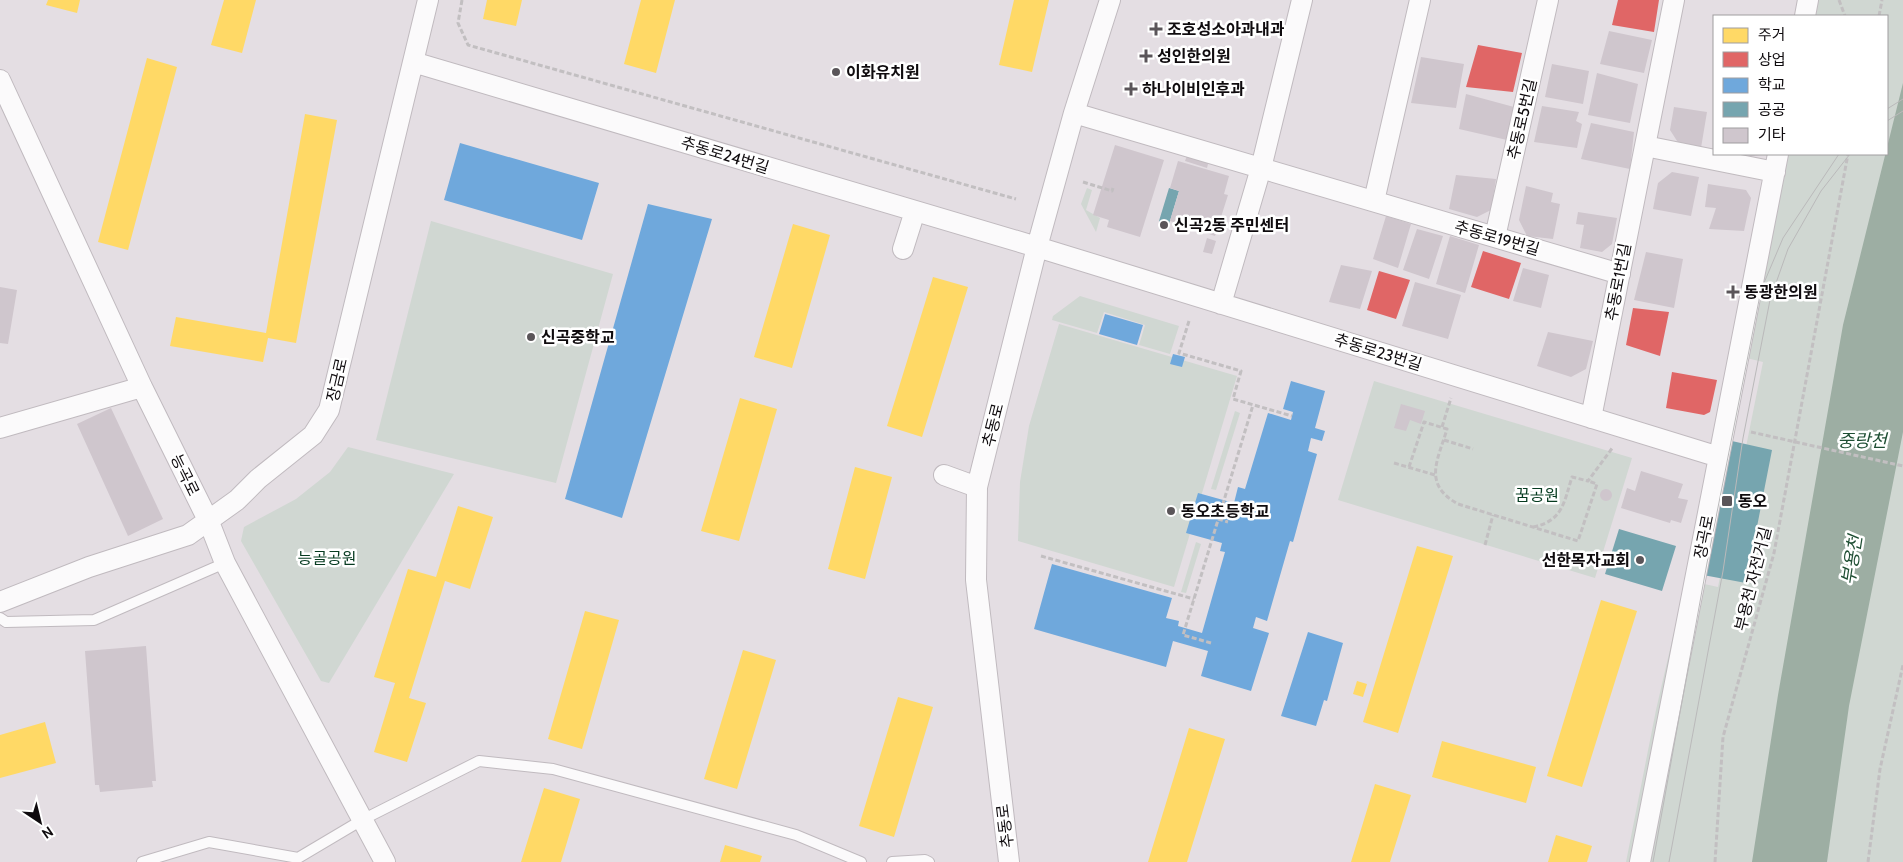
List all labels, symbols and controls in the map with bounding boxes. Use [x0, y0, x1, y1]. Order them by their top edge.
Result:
legend [1713, 15, 1888, 155]
place label: 조호성소아과내과 [1167, 20, 1285, 39]
marker: 조호성소아과내과 [1149, 22, 1163, 36]
text: 주거 [1758, 26, 1786, 44]
place label: 성인한의원 [1157, 47, 1231, 66]
marker: 성인한의원 [1139, 49, 1153, 63]
text: 상업 [1758, 51, 1786, 69]
place label: 이화유치원 [846, 63, 920, 82]
marker: 이화유치원 [830, 66, 842, 78]
text: 학교 [1758, 76, 1786, 94]
street label: 추동로5번길 [1503, 77, 1541, 161]
place label: 하나이비인후과 [1142, 80, 1245, 99]
marker: 하나이비인후과 [1124, 82, 1138, 96]
text: 공공 [1758, 101, 1786, 119]
text: 기타 [1758, 126, 1786, 144]
street label: 추동로24번길 [679, 133, 771, 177]
place label: 신곡2동 주민센터 [1174, 216, 1289, 235]
street label: 추동로19번길 [1452, 217, 1542, 259]
marker: 신곡2동 주민센터 [1158, 219, 1170, 231]
street label: 추동로1번길 [1601, 241, 1635, 323]
place label: 동광한의원 [1744, 283, 1818, 302]
marker: 동광한의원 [1726, 285, 1740, 299]
place label: 신곡중학교 [541, 328, 615, 347]
street label: 추동로23번길 [1332, 330, 1424, 374]
marker: 신곡중학교 [525, 331, 537, 343]
street label: 장금로 [323, 356, 351, 404]
street label: 추동로 [978, 401, 1008, 449]
water label: 중랑천 [1837, 430, 1889, 452]
street label: 능곡로 [167, 451, 203, 499]
park label: 꿈공원 [1515, 486, 1559, 505]
place label: 동오 [1738, 492, 1767, 511]
marker: 동오 [1720, 494, 1734, 508]
place label: 동오초등학교 [1181, 502, 1270, 521]
marker: 동오초등학교 [1165, 505, 1177, 517]
street label: 장곡로 [1690, 513, 1718, 560]
street label: 부용천 자전거길 [1731, 525, 1775, 633]
water label: 부용천 [1837, 531, 1867, 586]
park label: 능골공원 [298, 549, 356, 568]
place label: 선한목자교회 [1542, 551, 1630, 570]
marker: 선한목자교회 [1634, 554, 1646, 566]
north arrow [15, 797, 65, 847]
street label: 추동로 [993, 803, 1017, 849]
text: N [38, 822, 57, 843]

